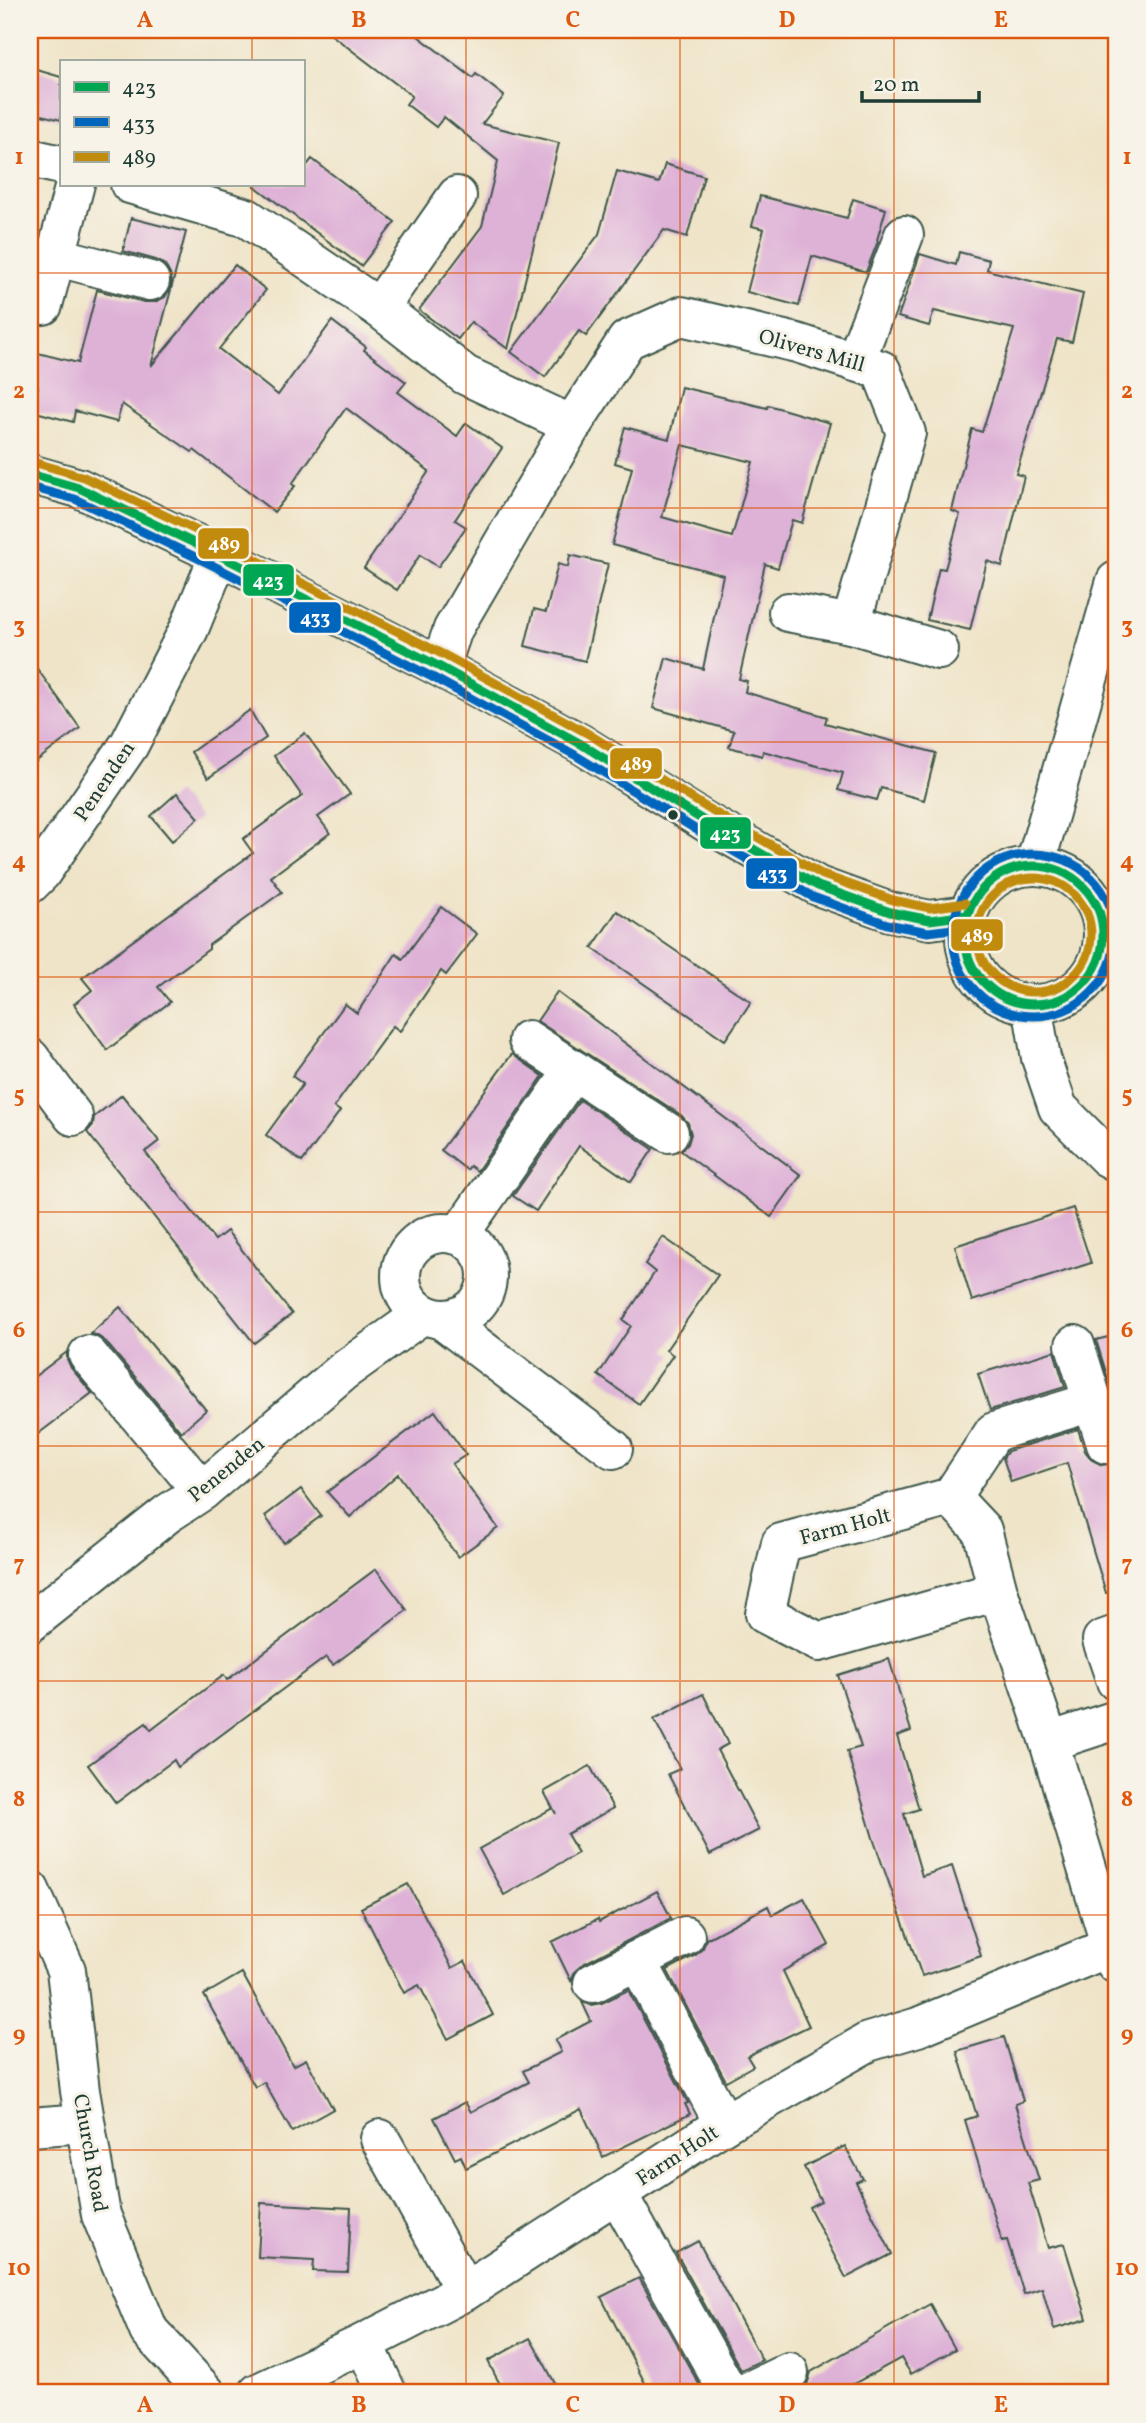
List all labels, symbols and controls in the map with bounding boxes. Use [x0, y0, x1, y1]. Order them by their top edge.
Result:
text: A [137, 5, 153, 37]
text: B [351, 5, 367, 37]
text: C [566, 5, 580, 37]
text: D [779, 5, 796, 37]
text: E [994, 5, 1008, 37]
legend [60, 60, 304, 186]
scale bar [862, 60, 980, 104]
text: 20 m [873, 71, 919, 100]
text: 423 [122, 74, 156, 103]
text: 433 [122, 110, 155, 139]
text: 1 [14, 142, 24, 174]
text: 1 [1122, 142, 1132, 174]
text: 489 [122, 144, 156, 173]
street label: Olivers Mill [755, 322, 868, 380]
text: 2 [13, 376, 25, 408]
text: 2 [1121, 376, 1133, 408]
line badge: 489 [197, 527, 250, 560]
text: 489 [208, 532, 240, 558]
line badge: 423 [242, 563, 295, 597]
text: 423 [253, 569, 283, 595]
line badge: 433 [288, 601, 342, 634]
text: 433 [300, 606, 330, 632]
text: 3 [13, 611, 25, 643]
text: 3 [1121, 611, 1133, 643]
street label: Penenden [68, 736, 143, 828]
line badge: 489 [609, 747, 663, 780]
text: 489 [620, 752, 652, 778]
unlabelled marker [666, 808, 680, 822]
line badge: 423 [699, 816, 752, 850]
text: 423 [710, 822, 740, 848]
text: 4 [12, 846, 26, 878]
text: 4 [1120, 846, 1134, 878]
line badge: 433 [745, 857, 798, 890]
text: 433 [757, 862, 787, 888]
line badge: 489 [950, 918, 1004, 952]
text: 489 [961, 924, 993, 950]
text: 5 [13, 1080, 25, 1112]
text: 5 [1121, 1080, 1133, 1112]
text: 6 [13, 1315, 25, 1347]
text: 6 [1121, 1315, 1133, 1347]
street label: Penenden [182, 1430, 271, 1510]
street label: Farm Holt [797, 1501, 894, 1554]
text: 7 [14, 1549, 25, 1581]
text: 7 [1122, 1549, 1133, 1581]
text: 8 [13, 1784, 25, 1816]
text: 8 [1121, 1784, 1133, 1816]
text: 9 [13, 2019, 25, 2051]
text: 9 [1121, 2019, 1133, 2051]
street label: Church Road [65, 2092, 114, 2215]
street label: Farm Holt [631, 2119, 725, 2194]
text: 10 [7, 2253, 31, 2285]
text: 10 [1115, 2253, 1139, 2285]
text: A [137, 2390, 153, 2422]
text: B [351, 2390, 367, 2422]
text: C [566, 2390, 580, 2422]
text: D [779, 2390, 796, 2422]
text: E [994, 2390, 1008, 2422]

